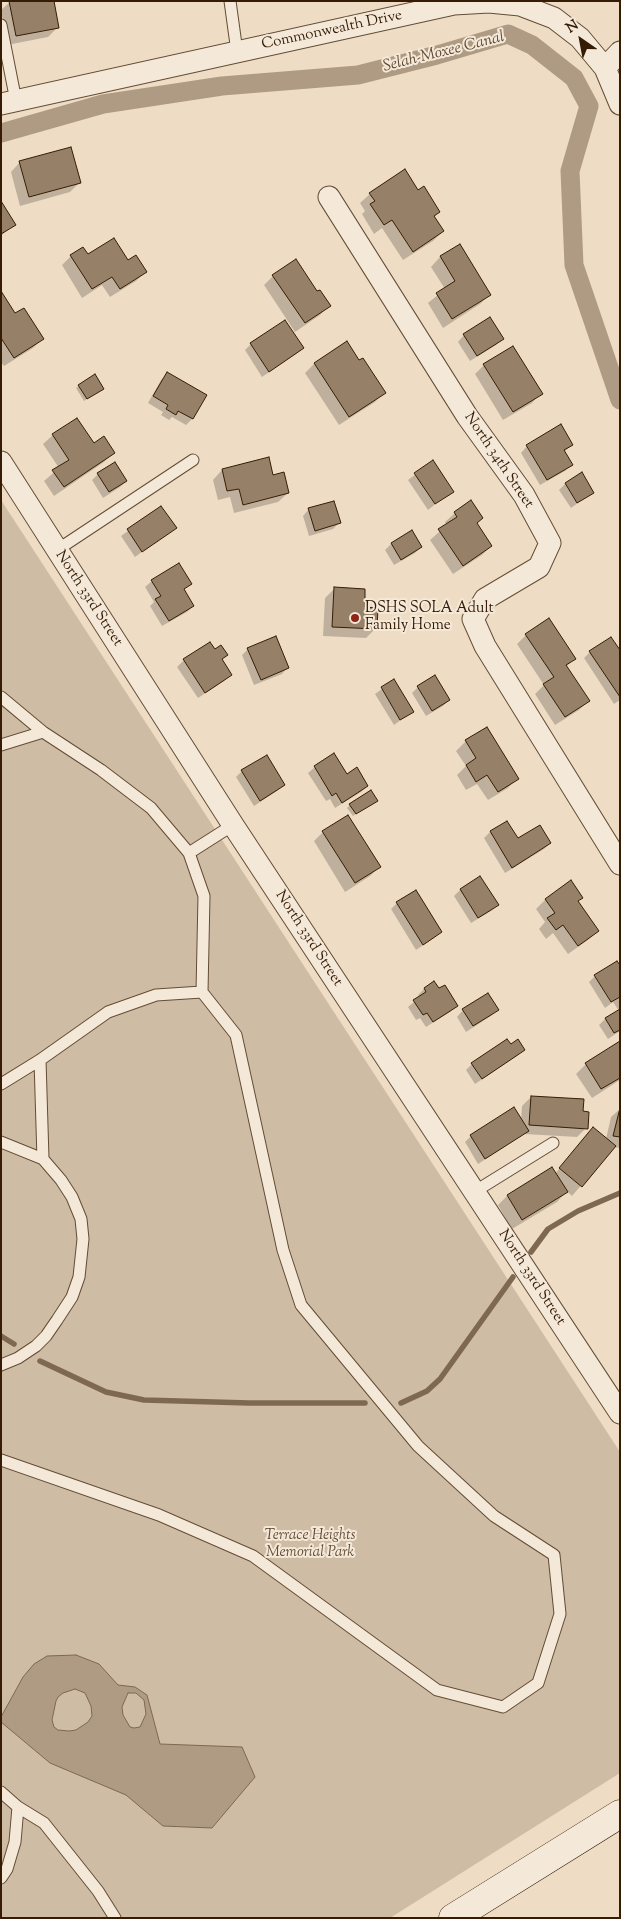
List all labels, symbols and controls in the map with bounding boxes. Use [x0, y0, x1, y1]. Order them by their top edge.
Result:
street label: Commonwealth Drive [260, 7, 404, 55]
north arrow [556, 15, 606, 65]
text: N [563, 16, 583, 39]
water label: Selah-Moxee Canal [381, 29, 507, 77]
street label: North 34th Street [459, 410, 537, 512]
street label: North 33rd Street [50, 548, 126, 650]
place label: DSHS SOLA Adult Family Home [365, 600, 494, 635]
marker: DSHS SOLA Adult Family Home [349, 612, 361, 624]
street label: North 33rd Street [270, 888, 346, 990]
street label: North 33rd Street [493, 1227, 569, 1329]
park label: Terrace Heights Memorial Park [264, 1527, 356, 1562]

